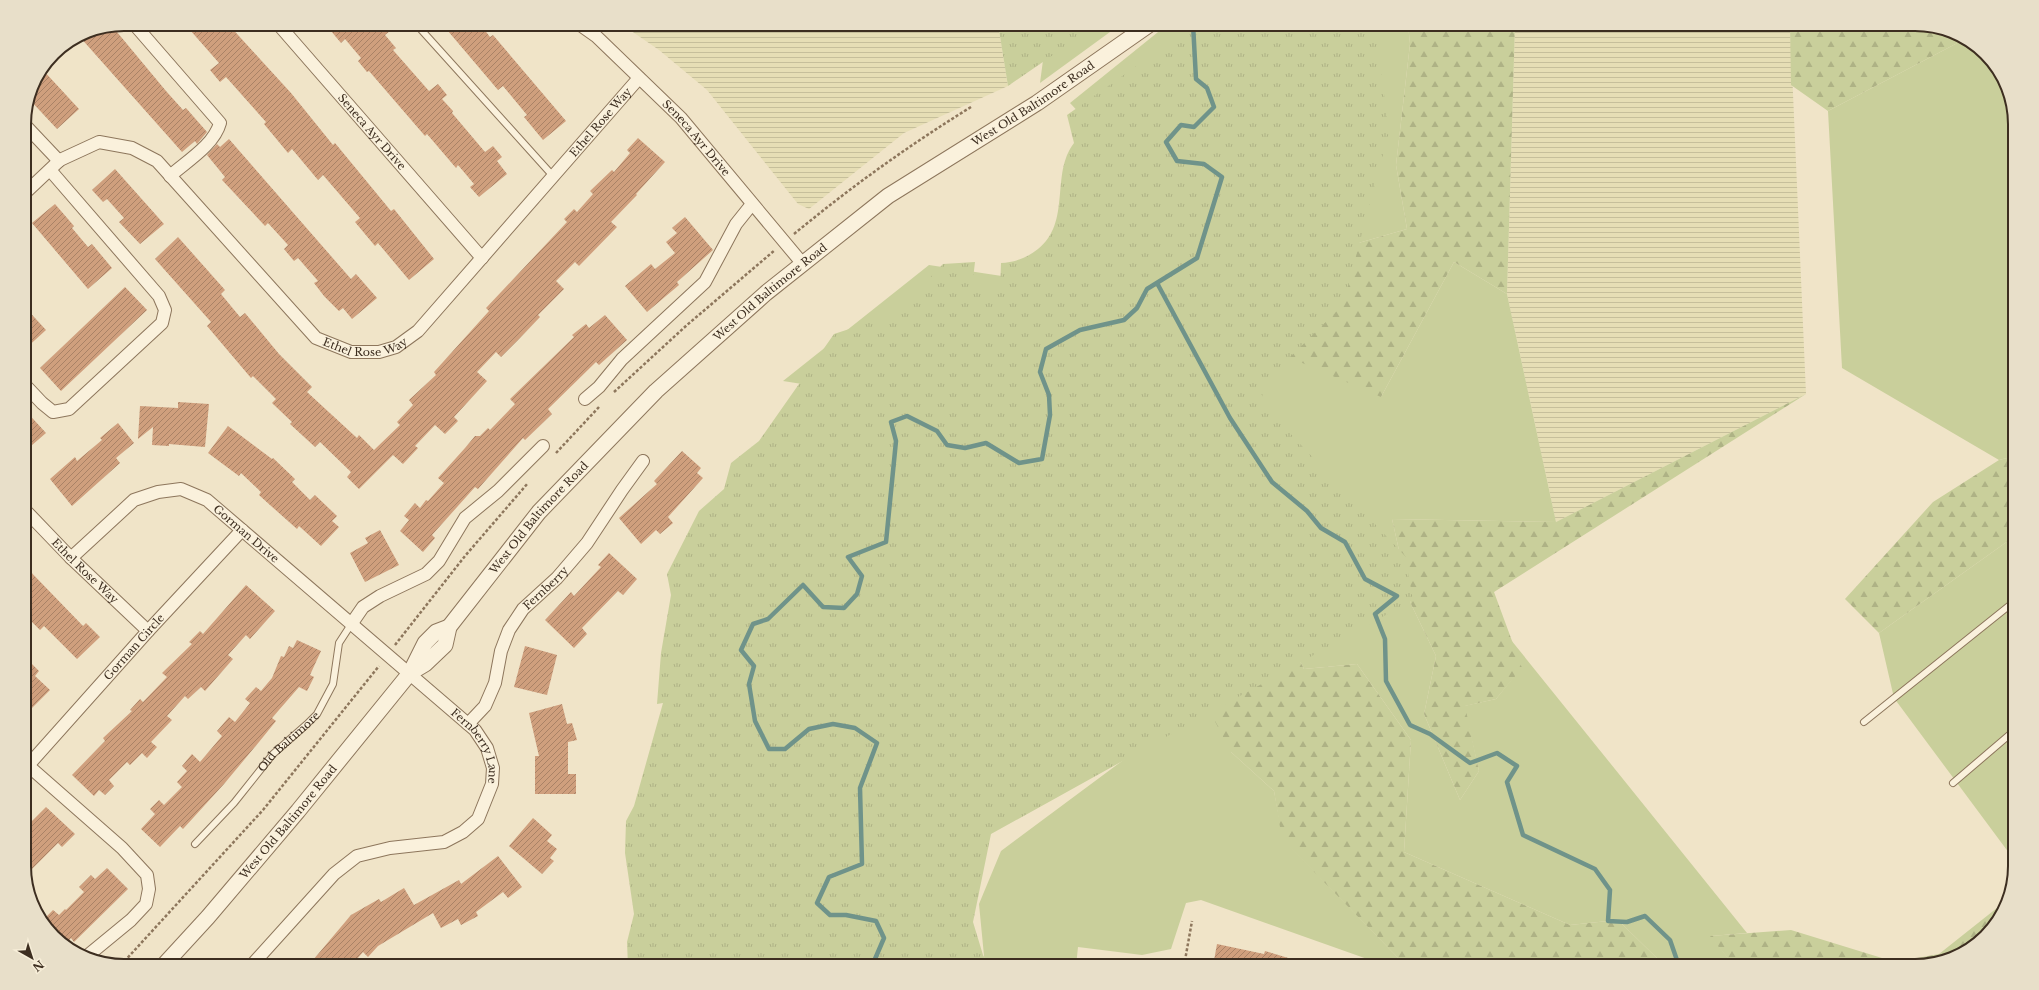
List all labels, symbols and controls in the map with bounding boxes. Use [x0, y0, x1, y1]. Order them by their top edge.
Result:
street label: West Old Baltimore Road [968, 58, 1098, 150]
street label: Ethel Rose Way [566, 85, 634, 160]
street label: Seneca Ayr Drive [335, 91, 409, 173]
street label: Seneca Ayr Drive [660, 97, 733, 179]
street label: West Old Baltimore Road [710, 240, 830, 344]
street label: Ethel Rose Way [321, 334, 410, 359]
street label: West Old Baltimore Road [486, 458, 591, 577]
street label: Gorman Drive [210, 502, 282, 566]
street label: Ethel Rose Way [49, 535, 121, 606]
street label: Fernberry [520, 563, 571, 613]
street label: Gorman Circle [101, 611, 167, 683]
street label: Fernberry Lane [448, 705, 501, 784]
street label: Old Baltimore [255, 708, 323, 775]
street label: West Old Baltimore Road [236, 761, 340, 882]
north arrow [12, 938, 52, 978]
text: N [29, 957, 47, 975]

